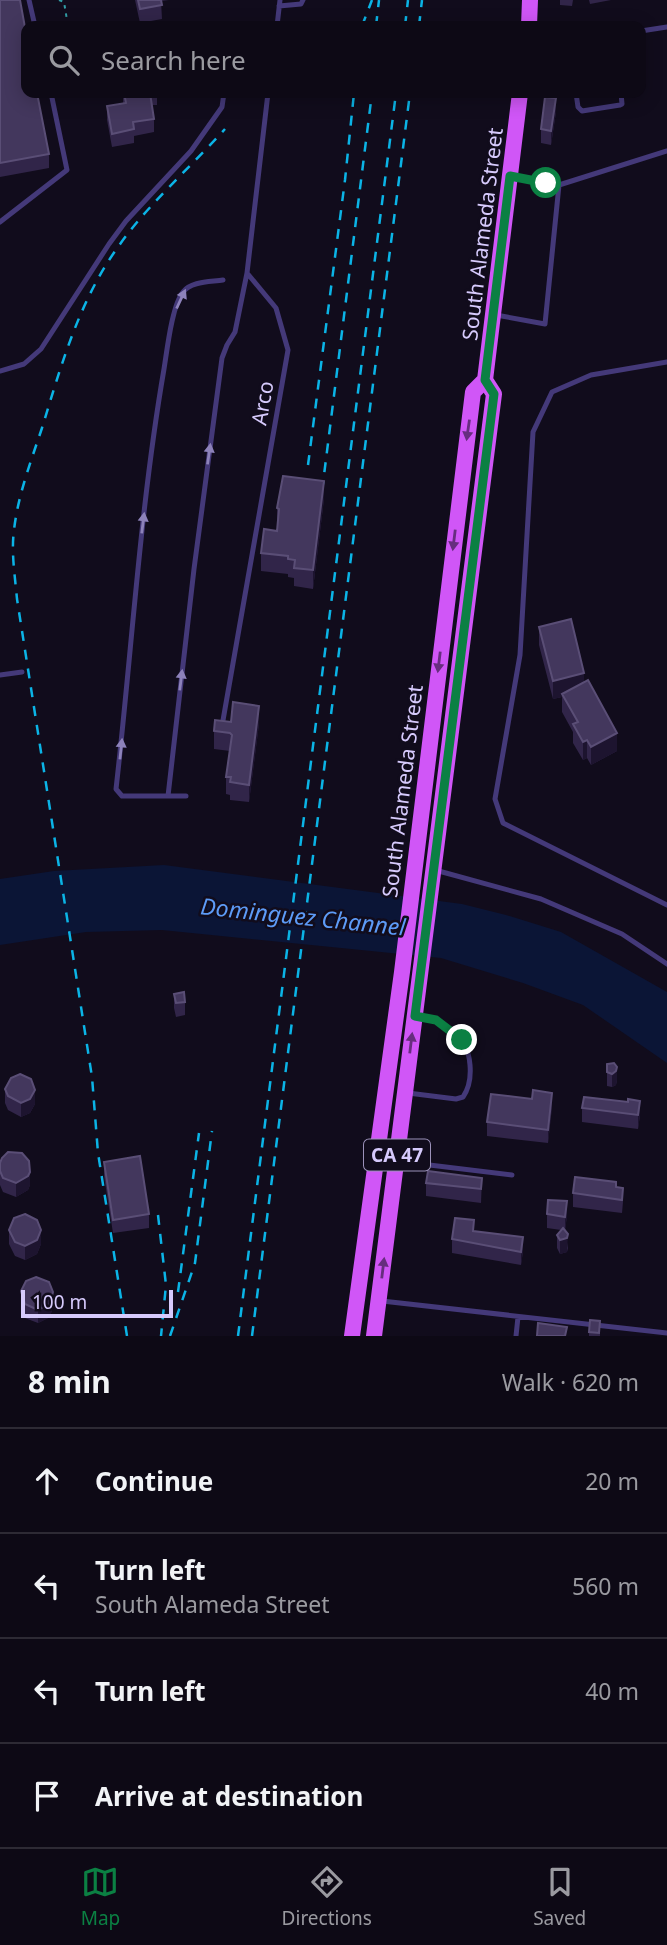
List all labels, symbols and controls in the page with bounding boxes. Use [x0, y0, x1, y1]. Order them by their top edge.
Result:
search box [21, 21, 646, 98]
icon: search [45, 41, 83, 79]
text: Search here [101, 42, 246, 78]
street label: South Alameda Street [455, 126, 509, 342]
route start [530, 167, 561, 198]
one-way arrow [175, 289, 187, 310]
street label: Arco [244, 379, 280, 427]
one-way arrow [462, 419, 473, 441]
one-way arrow [204, 443, 215, 465]
one-way arrow [137, 511, 148, 533]
one-way arrow [448, 529, 459, 551]
one-way arrow [433, 652, 444, 674]
one-way arrow [176, 669, 187, 691]
street label: South Alameda Street [375, 683, 429, 899]
one-way arrow [115, 738, 126, 760]
water label: Dominguez Channel [199, 889, 408, 943]
route end [446, 1024, 477, 1055]
one-way arrow [406, 1031, 417, 1053]
road number: CA 47 [364, 1140, 430, 1170]
one-way arrow [377, 1257, 388, 1279]
scale bar [21, 1287, 173, 1319]
text: 100 m [32, 1289, 87, 1315]
text: 8 min [28, 1361, 111, 1402]
text: Walk · 620 m [502, 1366, 639, 1398]
icon: ahead [28, 1462, 66, 1500]
text: Continue [95, 1463, 213, 1499]
text: 20 m [585, 1465, 639, 1497]
text: Turn left [95, 1552, 206, 1588]
icon: left [28, 1567, 66, 1605]
text: 560 m [572, 1570, 639, 1602]
text: South Alameda Street [95, 1588, 330, 1620]
icon: left [28, 1672, 66, 1710]
text: Turn left [95, 1673, 206, 1709]
text: 40 m [585, 1675, 639, 1707]
icon: arrive [28, 1777, 66, 1815]
text: Arrive at destination [95, 1778, 364, 1814]
tab: Map [81, 1863, 120, 1931]
tab: Directions [282, 1863, 372, 1931]
tab: Saved [533, 1863, 586, 1931]

